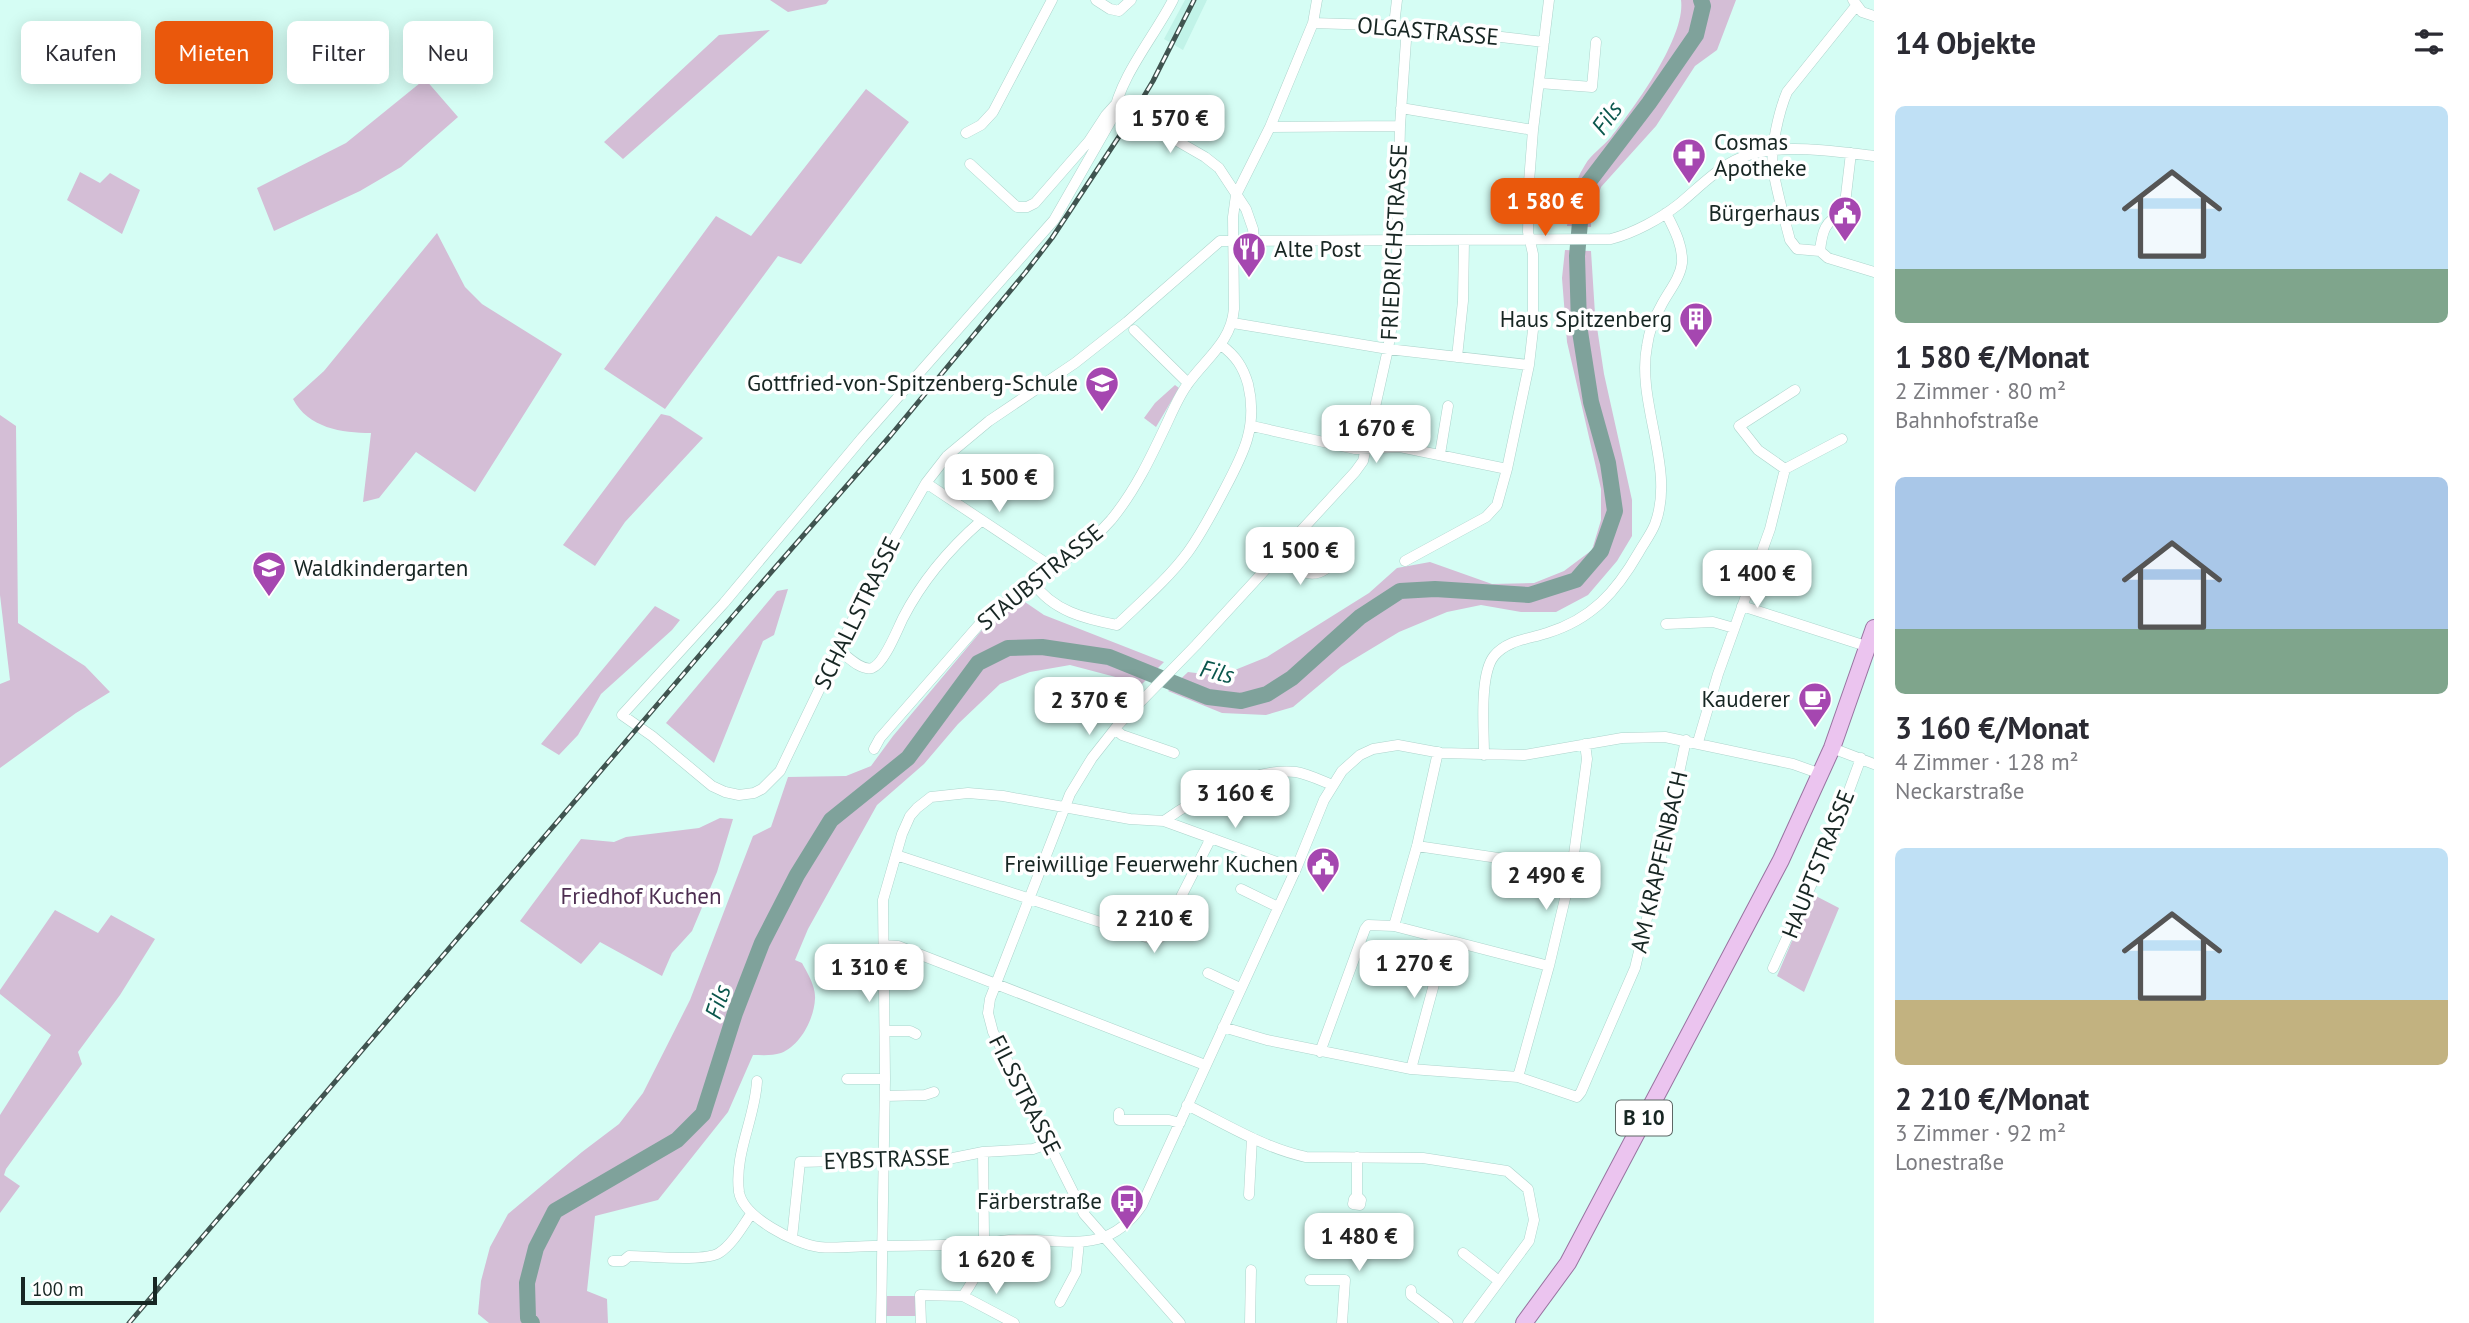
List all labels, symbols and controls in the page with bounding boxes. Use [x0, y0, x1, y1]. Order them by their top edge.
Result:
street label: OLGASTRASSE [1356, 10, 1500, 51]
chip: Kaufen [21, 21, 141, 84]
chip: Mieten [155, 21, 273, 84]
chip: Filter [287, 21, 389, 84]
chip: Neu [403, 21, 493, 84]
text: 14 Objekte [1895, 23, 2036, 62]
icon: filters [2410, 23, 2448, 61]
water label: Fils [1584, 94, 1629, 141]
pin: 1 570 € [1105, 96, 1235, 155]
text: 1 570 € [1132, 103, 1208, 132]
place label: Cosmas Apotheke [1714, 127, 1807, 182]
pharmacy icon: Cosmas Apotheke [1670, 136, 1708, 185]
street label: FRIEDRICHSTRASSE [1374, 143, 1413, 341]
icon: home [2109, 151, 2235, 277]
pin: 1 580 € [1480, 178, 1610, 238]
text: 1 580 € [1507, 186, 1583, 215]
public building icon: Bürgerhaus [1826, 194, 1864, 243]
place label: Bürgerhaus [1708, 198, 1820, 227]
restaurant icon: Alte Post [1230, 230, 1268, 279]
place label: Alte Post [1274, 234, 1362, 263]
building icon: Haus Spitzenberg [1677, 300, 1715, 349]
place label: Haus Spitzenberg [1500, 304, 1672, 333]
text: 1 580 €/Monat [1895, 337, 2089, 376]
school or university icon: Gottfried-von-Spitzenberg-Schule [1083, 364, 1121, 413]
place label: Gottfried-von-Spitzenberg-Schule [747, 368, 1078, 397]
text: 2 Zimmer · 80 m² [1895, 376, 2066, 405]
text: Bahnhofstraße [1895, 405, 2039, 434]
pin: 1 670 € [1311, 406, 1441, 465]
text: 1 670 € [1338, 413, 1414, 442]
pin: 1 500 € [934, 454, 1064, 514]
text: 1 500 € [961, 462, 1037, 491]
street label: STAUBSTRASSE [971, 517, 1108, 636]
icon: home [2109, 522, 2235, 648]
pin: 1 500 € [1235, 528, 1365, 587]
street label: SCHALLSTRASSE [807, 532, 906, 694]
text: 1 500 € [1262, 535, 1338, 564]
school or university icon: Waldkindergarten [250, 549, 288, 598]
pin: 1 400 € [1692, 550, 1822, 610]
place label: Waldkindergarten [294, 553, 468, 582]
text: 1 400 € [1719, 558, 1795, 587]
water label: Fils [1197, 652, 1238, 691]
pin: 2 370 € [1024, 678, 1154, 737]
cafe icon: Kauderer [1796, 680, 1834, 729]
place label: Kauderer [1701, 684, 1790, 713]
text: 2 370 € [1051, 685, 1127, 714]
text: 3 160 €/Monat [1895, 708, 2089, 747]
text: 4 Zimmer · 128 m² [1895, 747, 2079, 776]
street label: AM KRAPFENBACH [1623, 768, 1694, 956]
pin: 3 160 € [1170, 770, 1300, 830]
text: Neckarstraße [1895, 776, 2025, 805]
text: 3 160 € [1197, 778, 1273, 807]
street label: HAUPTSTRASSE [1775, 785, 1860, 942]
public building icon: Freiwillige Feuerwehr Kuchen [1304, 845, 1342, 894]
place label: Freiwillige Feuerwehr Kuchen [1004, 849, 1298, 878]
pin: 2 490 € [1481, 852, 1611, 912]
text: 2 490 € [1508, 860, 1584, 889]
park label: Friedhof Kuchen [560, 881, 722, 910]
icon: home [2109, 893, 2235, 1019]
pin: 2 210 € [1089, 895, 1219, 955]
text: 2 210 € [1116, 903, 1192, 932]
pin: 1 270 € [1349, 940, 1479, 1000]
pin: 1 310 € [804, 944, 934, 1004]
text: 1 270 € [1376, 948, 1452, 977]
text: 1 310 € [831, 952, 907, 981]
water label: Fils [697, 980, 738, 1023]
street label: FILSSTRASSE [983, 1030, 1068, 1160]
text: 2 210 €/Monat [1895, 1079, 2089, 1118]
road number: B 10 [1616, 1100, 1672, 1136]
text: 3 Zimmer · 92 m² [1895, 1118, 2066, 1147]
street label: EYBSTRASSE [823, 1142, 951, 1175]
text: Lonestraße [1895, 1147, 2004, 1176]
bus stop icon: Färberstraße [1108, 1182, 1146, 1231]
place label: Färberstraße [977, 1186, 1102, 1215]
pin: 1 480 € [1294, 1214, 1424, 1273]
text: 1 480 € [1321, 1221, 1397, 1250]
pin: 1 620 € [931, 1236, 1061, 1296]
text: 1 620 € [958, 1244, 1034, 1273]
scale bar [21, 1274, 158, 1306]
text: 100 m [32, 1277, 84, 1301]

